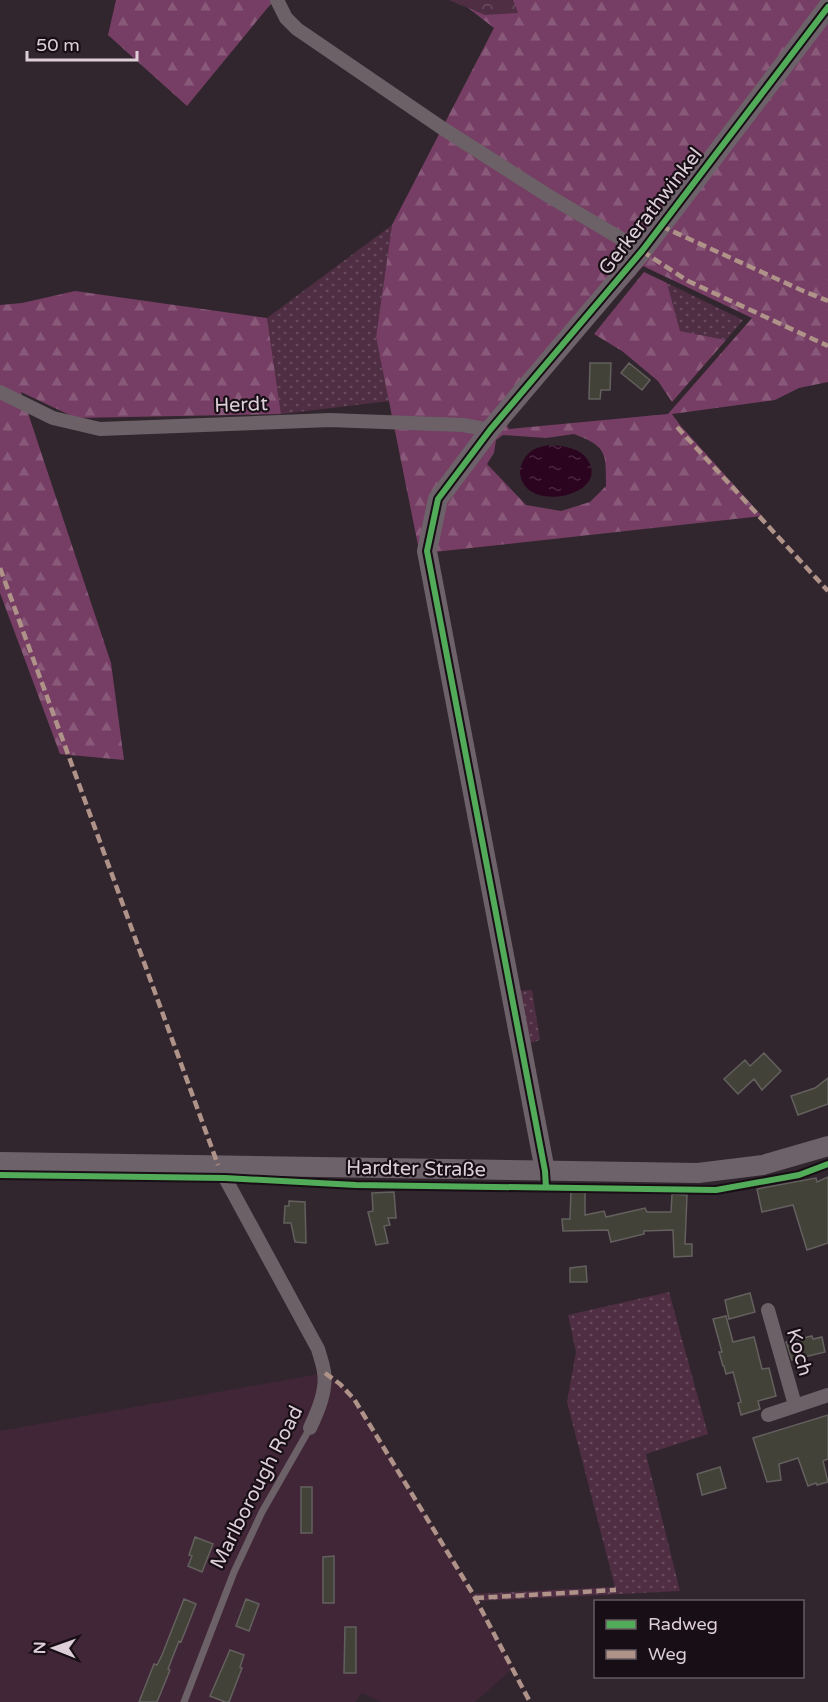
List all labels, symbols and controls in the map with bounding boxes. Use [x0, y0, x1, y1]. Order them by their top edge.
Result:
scale bar [27, 24, 136, 62]
text: 50 m [36, 34, 80, 56]
street label: Gerkerathwinkel [594, 143, 708, 280]
street label: Herdt [214, 392, 269, 418]
street label: Hardter Straße [346, 1156, 486, 1182]
street label: Koch [781, 1326, 817, 1379]
street label: Marlborough Road [205, 1402, 308, 1573]
legend [594, 1600, 804, 1678]
text: Radweg [648, 1613, 718, 1635]
north arrow [24, 1618, 84, 1678]
text: N [30, 1641, 50, 1654]
text: Weg [648, 1643, 687, 1665]

